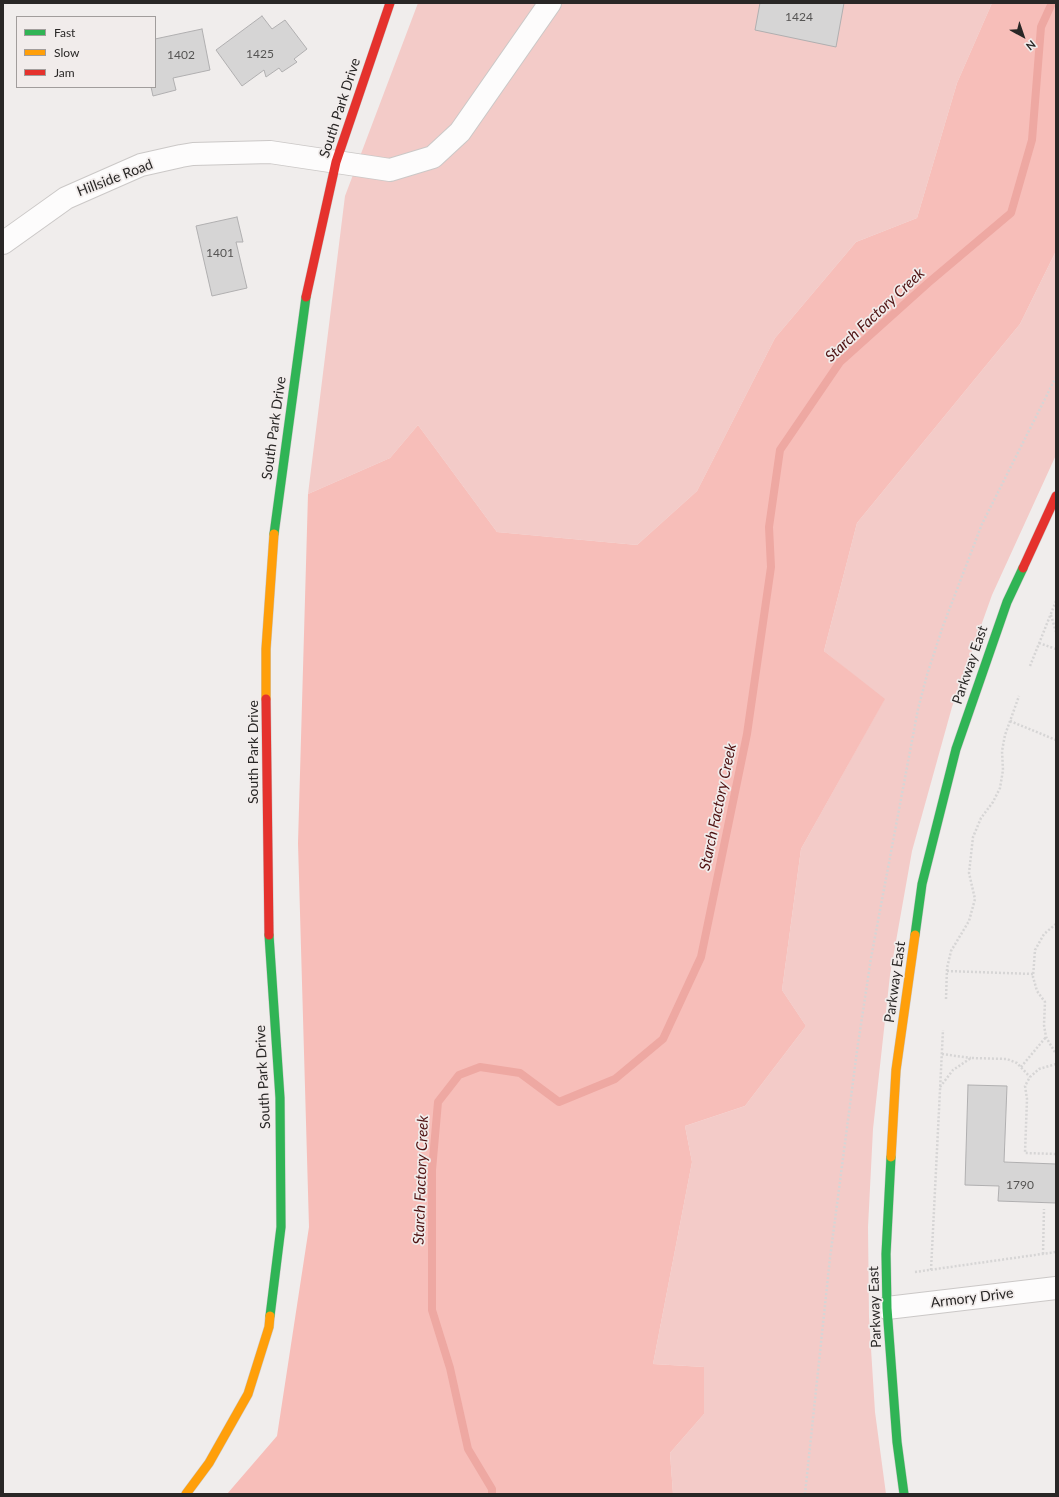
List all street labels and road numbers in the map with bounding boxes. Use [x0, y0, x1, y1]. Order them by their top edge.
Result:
street label: South Park Drive [316, 56, 364, 160]
street label: Hillside Road [75, 156, 155, 200]
street label: South Park Drive [258, 375, 290, 481]
street label: Parkway East [949, 624, 991, 706]
street label: South Park Drive [245, 700, 261, 804]
street label: Parkway East [881, 940, 909, 1024]
street label: South Park Drive [252, 1025, 274, 1129]
street label: Parkway East [865, 1266, 885, 1348]
street label: Armory Drive [930, 1285, 1014, 1311]

